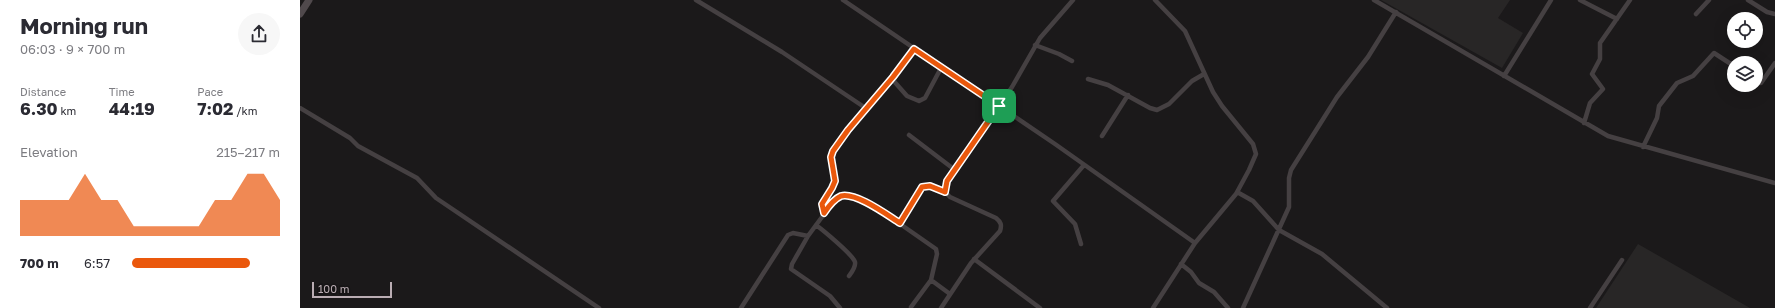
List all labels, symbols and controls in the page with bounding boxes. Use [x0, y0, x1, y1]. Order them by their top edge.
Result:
text: Morning run [20, 12, 148, 39]
map controls [1727, 12, 1763, 92]
button: locate [1727, 12, 1763, 48]
button: share [238, 13, 280, 55]
text: 06:03 · 9 × 700 m [20, 41, 125, 57]
button: layers [1727, 56, 1763, 92]
text: Distance [20, 85, 66, 98]
text: Time [109, 85, 135, 98]
text: Pace [197, 85, 223, 98]
pin [982, 89, 1016, 123]
icon: arrive [988, 95, 1010, 117]
text: 6.30 [20, 98, 58, 119]
text: 44:19 [109, 98, 155, 119]
text: 7:02 [197, 98, 233, 119]
text: km [58, 104, 76, 117]
text: /km [233, 104, 257, 117]
text: Elevation [20, 144, 78, 160]
text: 215–217 m [216, 144, 280, 160]
text: 700 m [20, 255, 59, 271]
text: 6:57 [84, 255, 110, 271]
scale bar [312, 280, 392, 299]
text: 100 m [318, 282, 349, 295]

